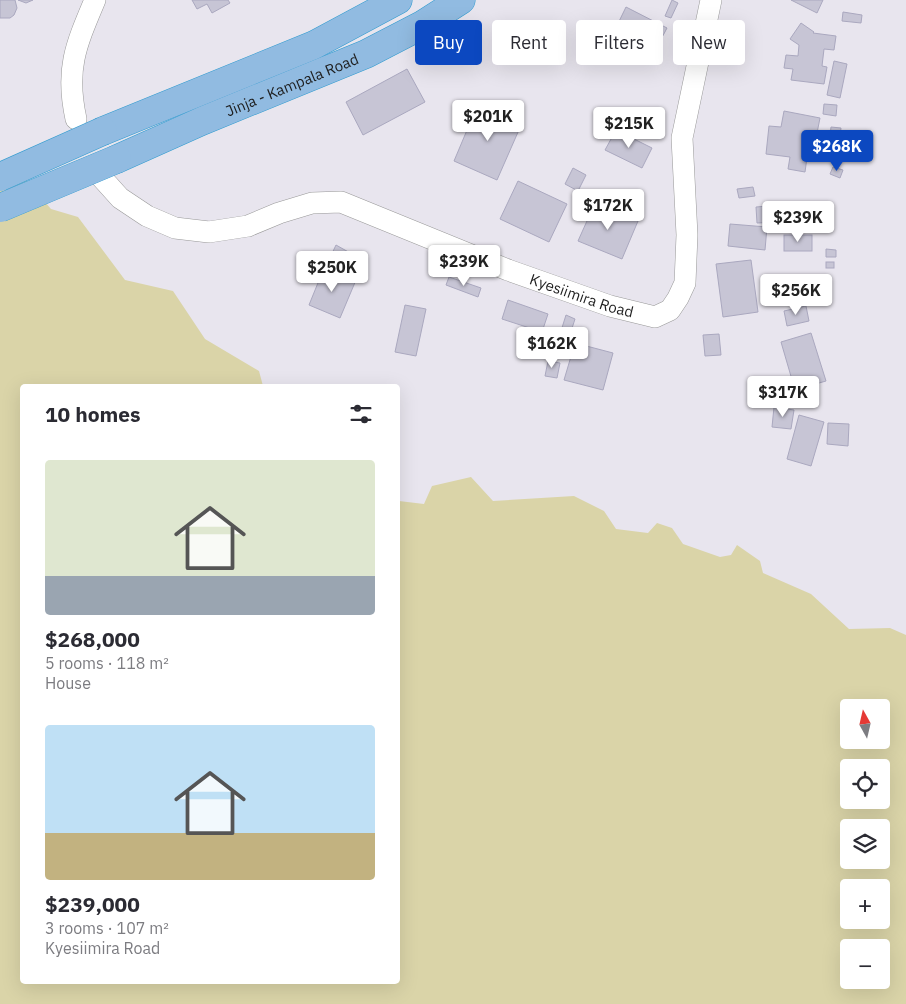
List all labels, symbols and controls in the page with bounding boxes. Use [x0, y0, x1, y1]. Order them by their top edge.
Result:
chip: Buy [415, 20, 482, 65]
chip: Rent [492, 20, 566, 65]
chip: Filters [576, 20, 663, 65]
chip: New [673, 20, 745, 65]
street label: Jinja - Kampala Road [222, 49, 361, 120]
pin: $201K [453, 100, 523, 142]
text: $201K [463, 106, 513, 126]
pin: $215K [594, 106, 664, 149]
text: $215K [604, 113, 654, 133]
pin: $268K [802, 130, 872, 172]
text: $268K [812, 136, 862, 156]
pin: $172K [573, 188, 643, 231]
text: $172K [583, 195, 633, 215]
pin: $239K [763, 200, 833, 243]
text: $239K [773, 207, 823, 227]
pin: $239K [429, 244, 499, 287]
pin: $250K [297, 250, 367, 293]
text: $239K [439, 251, 489, 271]
text: $250K [307, 257, 357, 277]
street label: Kyesiimira Road [527, 269, 636, 321]
pin: $256K [761, 274, 831, 316]
text: $256K [771, 280, 821, 300]
pin: $162K [517, 326, 587, 369]
text: $162K [527, 333, 577, 353]
pin: $317K [748, 376, 818, 418]
text: $317K [758, 382, 808, 402]
text: 10 homes [45, 400, 141, 428]
icon: filters [347, 400, 375, 428]
icon: home [165, 493, 255, 583]
text: $268,000 [45, 625, 140, 653]
text: 5 rooms · 118 m² [45, 653, 169, 673]
text: House [45, 673, 91, 693]
north arrow [840, 699, 890, 749]
map controls [840, 699, 890, 989]
icon: home [165, 758, 255, 848]
button: locate [840, 759, 890, 809]
button: layers [840, 819, 890, 869]
button: + [840, 879, 890, 929]
text: $239,000 [45, 890, 140, 918]
text: 3 rooms · 107 m² [45, 918, 169, 938]
text: Kyesiimira Road [45, 938, 160, 958]
button: − [840, 939, 890, 989]

